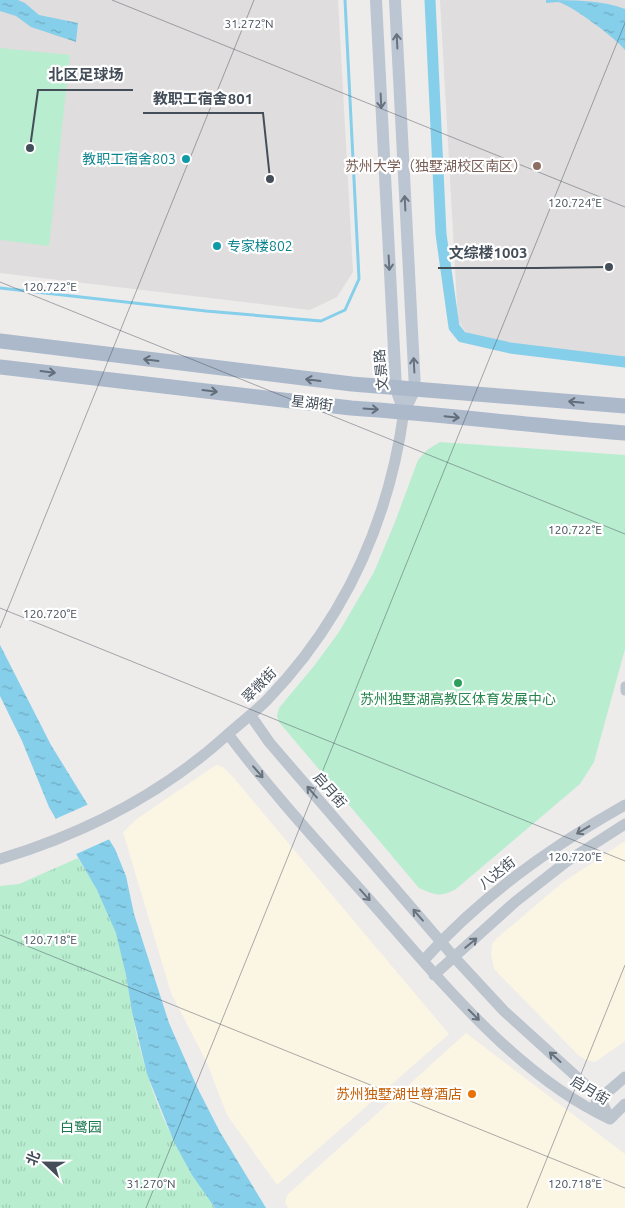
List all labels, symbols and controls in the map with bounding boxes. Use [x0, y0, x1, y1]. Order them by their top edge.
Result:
text: 31.272°N [224, 17, 274, 30]
one-way arrow [392, 33, 402, 50]
callout: 北区足球场 [38, 60, 133, 90]
text: 北区足球场 [48, 66, 124, 83]
callout: 教职工宿舍801 [143, 83, 263, 113]
text: 教职工宿舍801 [153, 90, 253, 107]
one-way arrow [377, 93, 386, 109]
place label: 教职工宿舍803 [82, 151, 176, 167]
marker: 教职工宿舍803 [180, 153, 192, 165]
place label: 苏州大学（独墅湖校区南区） [345, 158, 527, 174]
marker: 苏州大学（独墅湖校区南区） [531, 160, 543, 172]
one-way arrow [401, 195, 410, 211]
text: 120.724°E [548, 196, 602, 209]
place label: 专家楼802 [227, 238, 293, 254]
callout: 文综楼1003 [438, 238, 537, 268]
marker: 专家楼802 [211, 240, 223, 252]
text: 文综楼1003 [449, 244, 527, 261]
one-way arrow [385, 255, 394, 271]
text: 120.722°E [23, 280, 77, 293]
street label: 文景路 [371, 348, 391, 392]
one-way arrow [144, 355, 160, 365]
one-way arrow [409, 358, 418, 374]
one-way arrow [40, 367, 56, 377]
one-way arrow [305, 375, 321, 385]
one-way arrow [202, 386, 218, 396]
street label: 星湖街 [290, 393, 334, 413]
one-way arrow [569, 398, 585, 407]
one-way arrow [363, 405, 379, 414]
one-way arrow [444, 412, 460, 422]
text: 120.722°E [548, 523, 602, 536]
text: 120.720°E [23, 607, 77, 620]
street label: 翠微街 [239, 664, 279, 706]
marker: 苏州独墅湖高教区体育发展中心 [452, 677, 464, 689]
place label: 苏州独墅湖高教区体育发展中心 [360, 691, 556, 707]
one-way arrow [252, 766, 264, 779]
street label: 启月街 [310, 769, 350, 811]
one-way arrow [307, 786, 318, 799]
one-way arrow [576, 825, 590, 835]
text: 120.720°E [548, 850, 602, 863]
street label: 八达街 [476, 854, 518, 892]
one-way arrow [359, 889, 371, 902]
one-way arrow [412, 909, 424, 922]
text: 120.718°E [23, 933, 77, 946]
one-way arrow [464, 937, 477, 948]
one-way arrow [468, 1009, 480, 1021]
one-way arrow [549, 1051, 562, 1063]
street label: 启月街 [568, 1072, 612, 1108]
place label: 苏州独墅湖世尊酒店 [336, 1086, 462, 1102]
marker: 苏州独墅湖世尊酒店 [466, 1088, 478, 1100]
park label: 白鹭园 [60, 1119, 102, 1135]
north arrow [20, 1138, 70, 1188]
text: 北 [23, 1149, 43, 1168]
text: 31.270°N [126, 1177, 176, 1190]
text: 120.718°E [548, 1177, 602, 1190]

